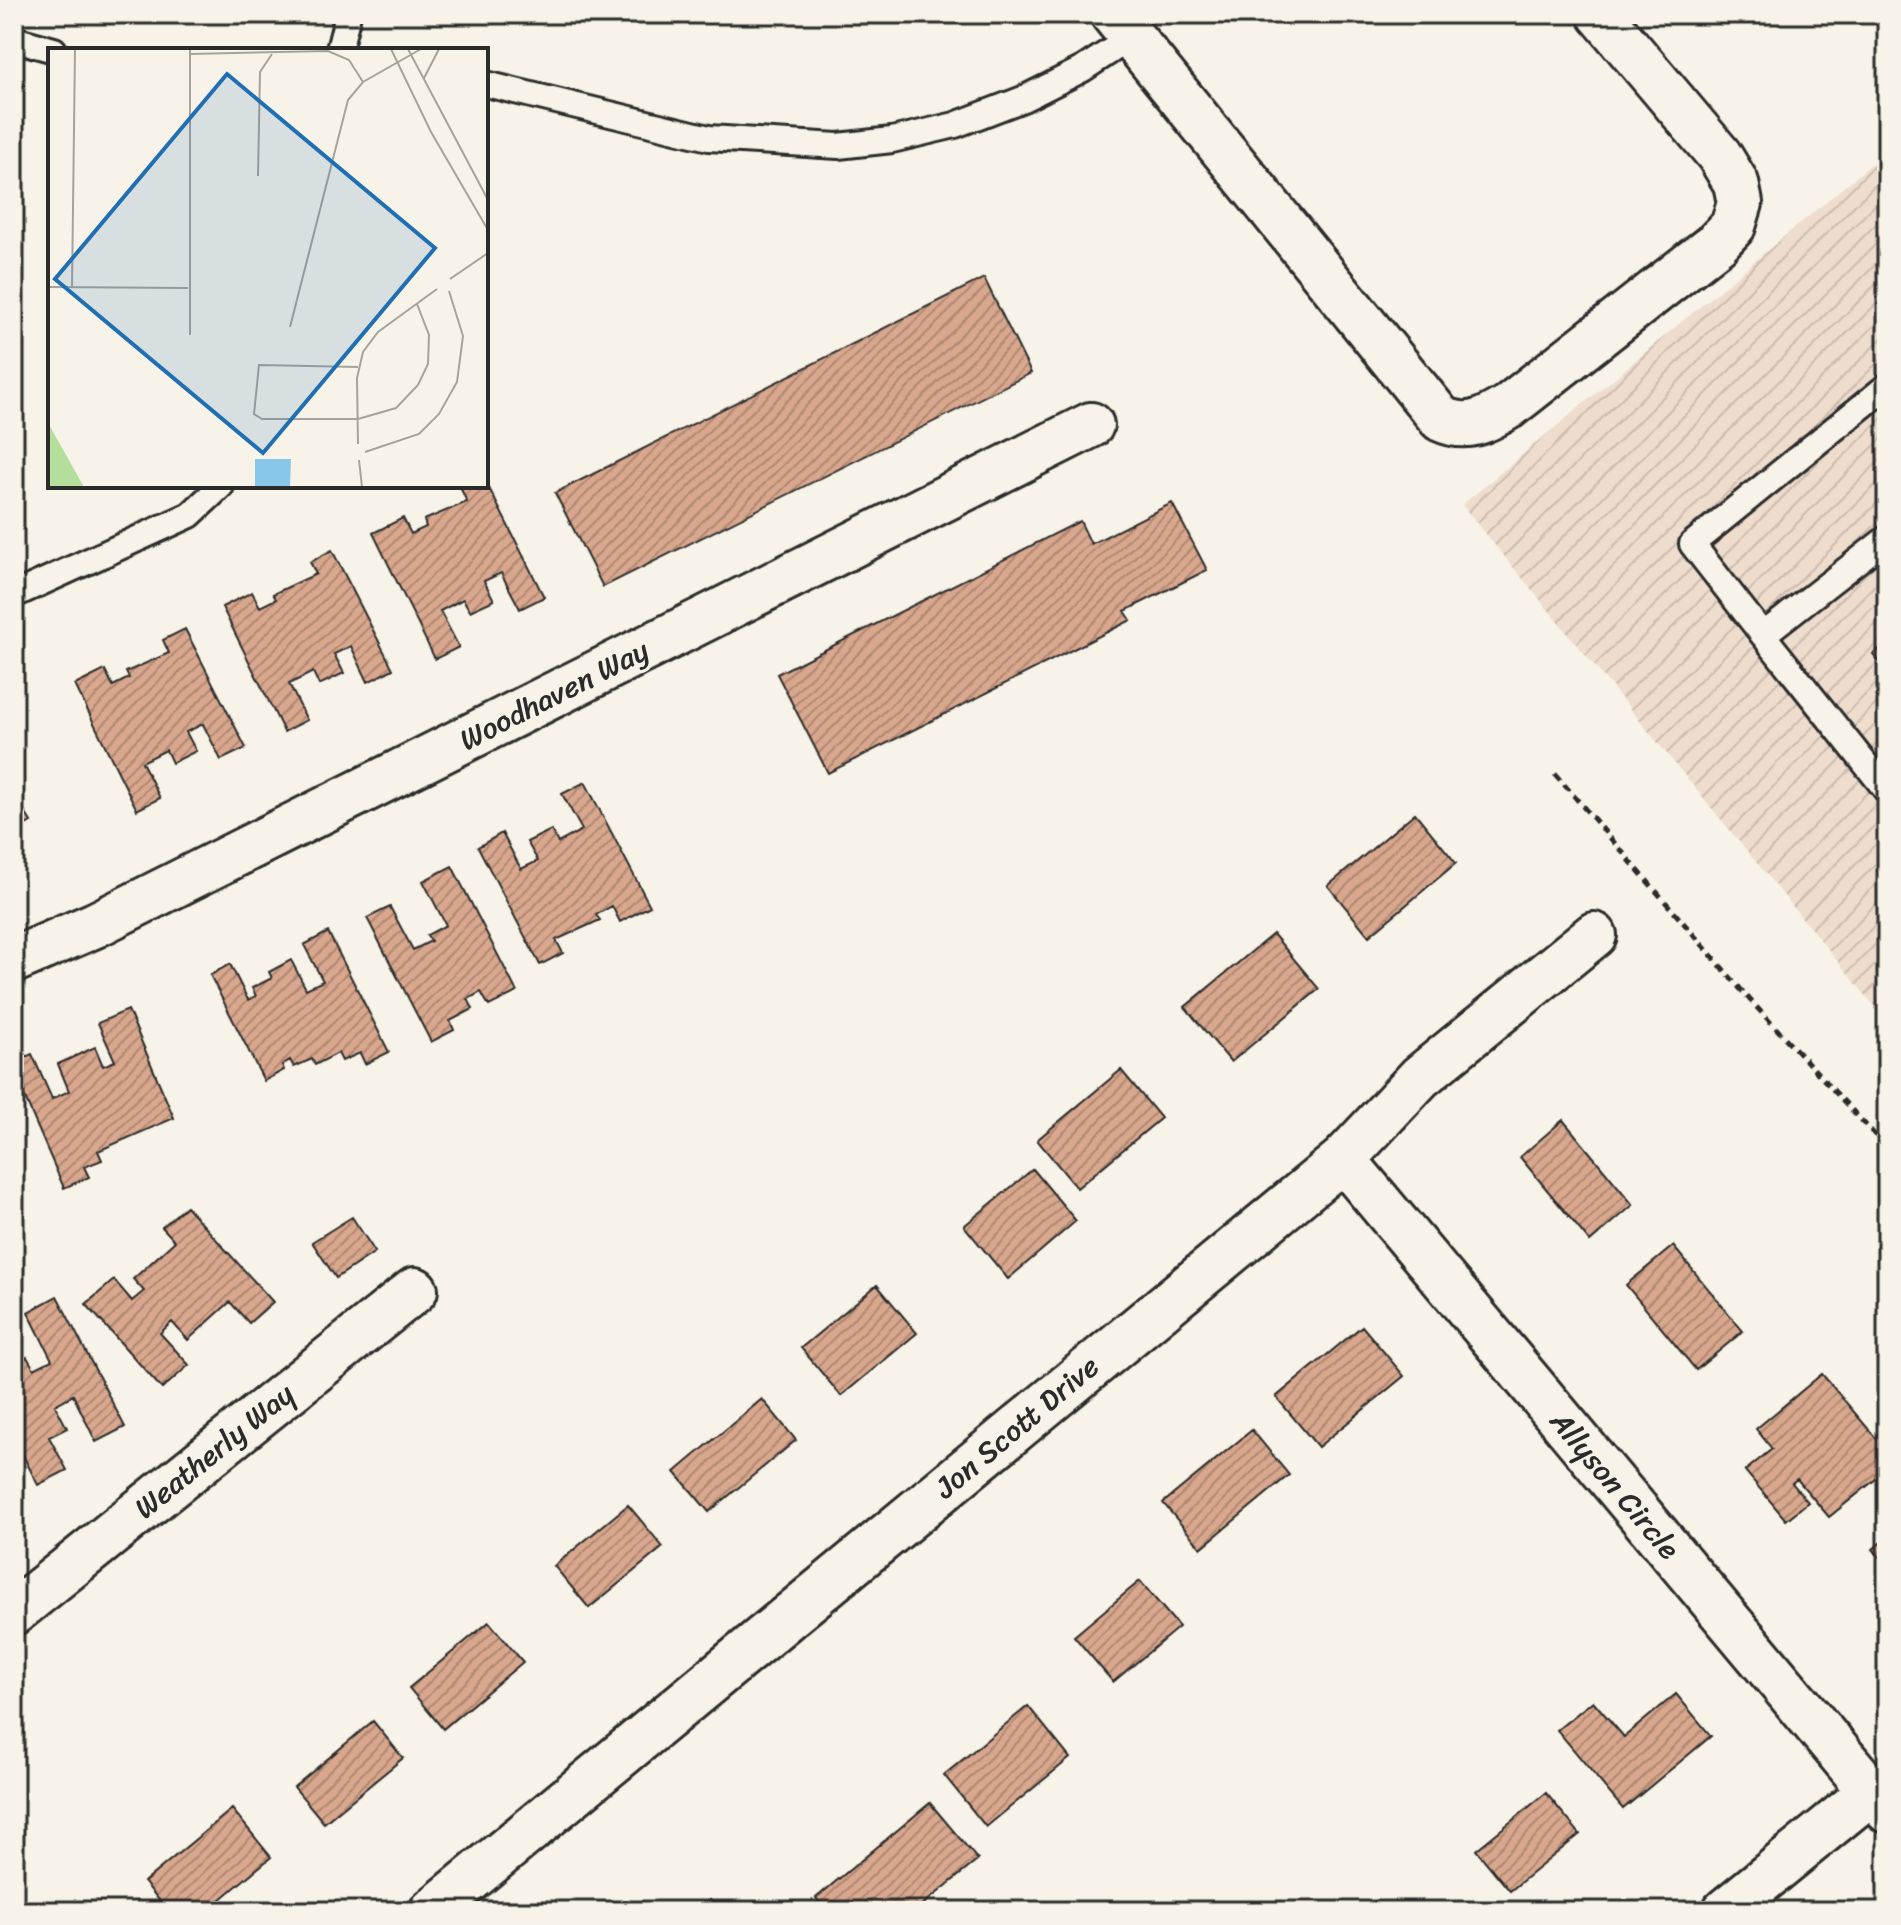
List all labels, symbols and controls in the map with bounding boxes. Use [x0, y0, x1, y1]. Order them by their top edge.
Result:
inset map [48, 48, 488, 488]
street label: Woodhaven Way [449, 624, 659, 766]
street label: Jon Scott Drive [921, 1341, 1112, 1514]
street label: Weatherly Way [121, 1368, 307, 1533]
street label: Allyson Circle [1535, 1397, 1694, 1572]

